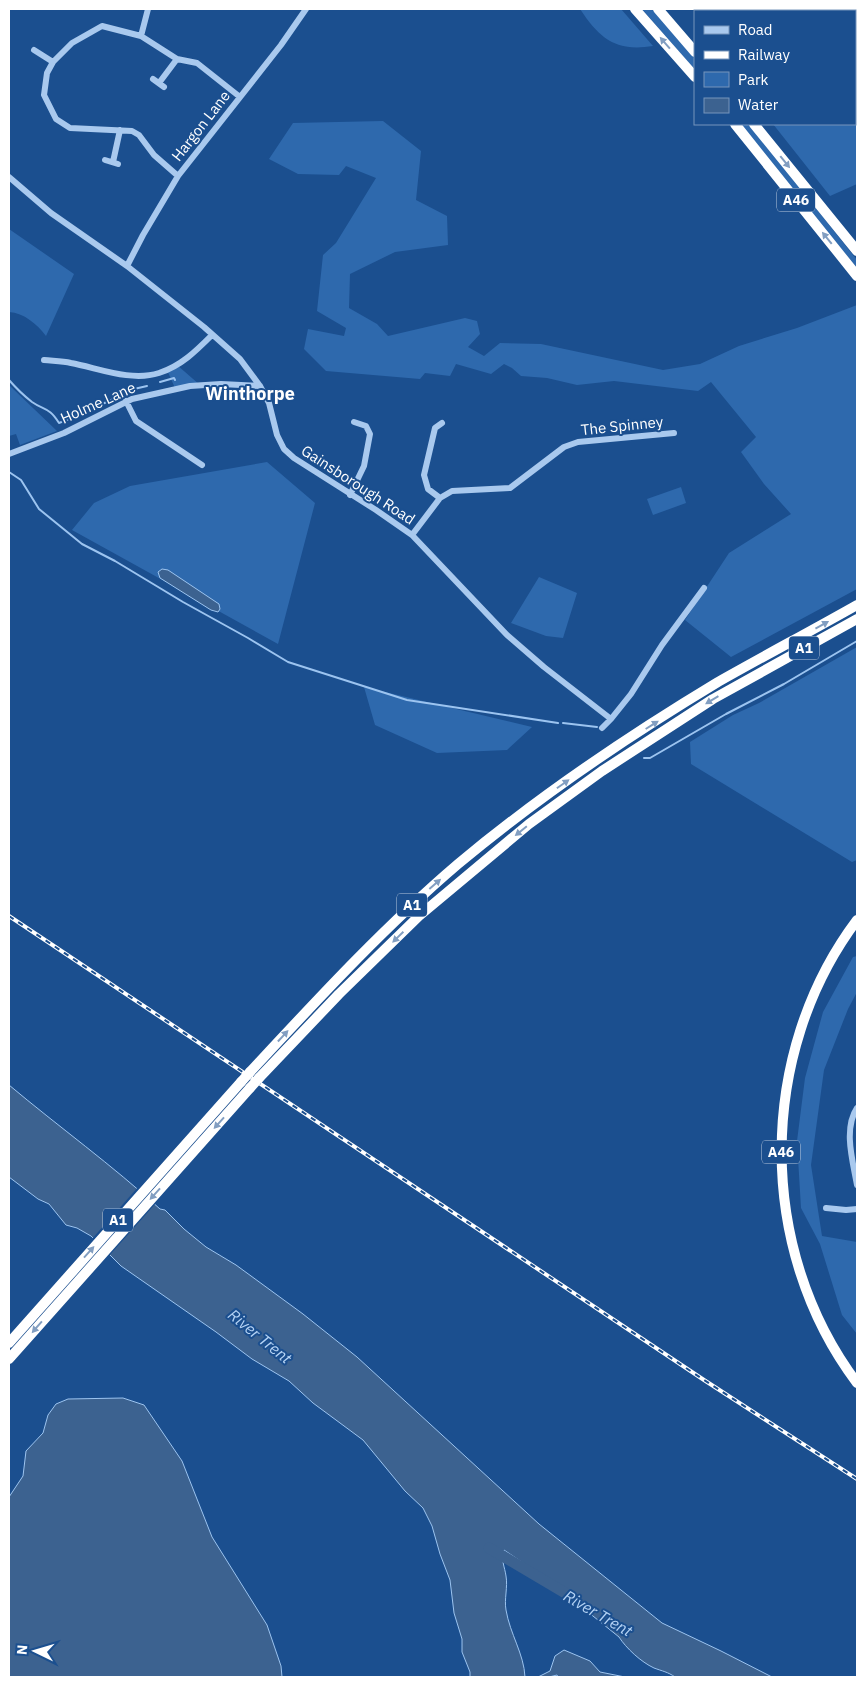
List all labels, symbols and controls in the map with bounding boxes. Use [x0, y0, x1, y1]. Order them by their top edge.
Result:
legend [694, 10, 856, 125]
text: Road [738, 20, 773, 39]
one-way arrow [659, 37, 671, 49]
text: Railway [738, 45, 791, 64]
text: Park [738, 70, 768, 89]
street label: Hargon Lane [167, 87, 234, 165]
text: Water [738, 95, 779, 114]
one-way arrow [779, 155, 790, 168]
road number: A46 [777, 188, 815, 212]
one-way arrow [822, 232, 833, 245]
street label: Holme Lane [57, 378, 138, 428]
district label: Winthorpe [205, 382, 295, 405]
street label: The Spinney [580, 412, 665, 439]
street label: Gainsborough Road [298, 441, 419, 528]
one-way arrow [816, 620, 829, 629]
road number: A1 [789, 636, 819, 660]
one-way arrow [706, 695, 719, 704]
one-way arrow [645, 720, 659, 729]
one-way arrow [556, 779, 570, 789]
one-way arrow [514, 826, 527, 837]
one-way arrow [429, 879, 442, 890]
road number: A1 [397, 894, 427, 916]
one-way arrow [392, 931, 404, 943]
one-way arrow [277, 1031, 289, 1043]
one-way arrow [213, 1116, 225, 1128]
road number: A46 [762, 1140, 800, 1164]
one-way arrow [149, 1187, 161, 1199]
road number: A1 [103, 1208, 133, 1232]
one-way arrow [84, 1246, 95, 1259]
water label: River Trent [224, 1304, 296, 1368]
one-way arrow [31, 1321, 42, 1334]
water label: River Trent [560, 1585, 637, 1641]
north arrow [10, 1626, 60, 1676]
text: N [13, 1644, 31, 1656]

